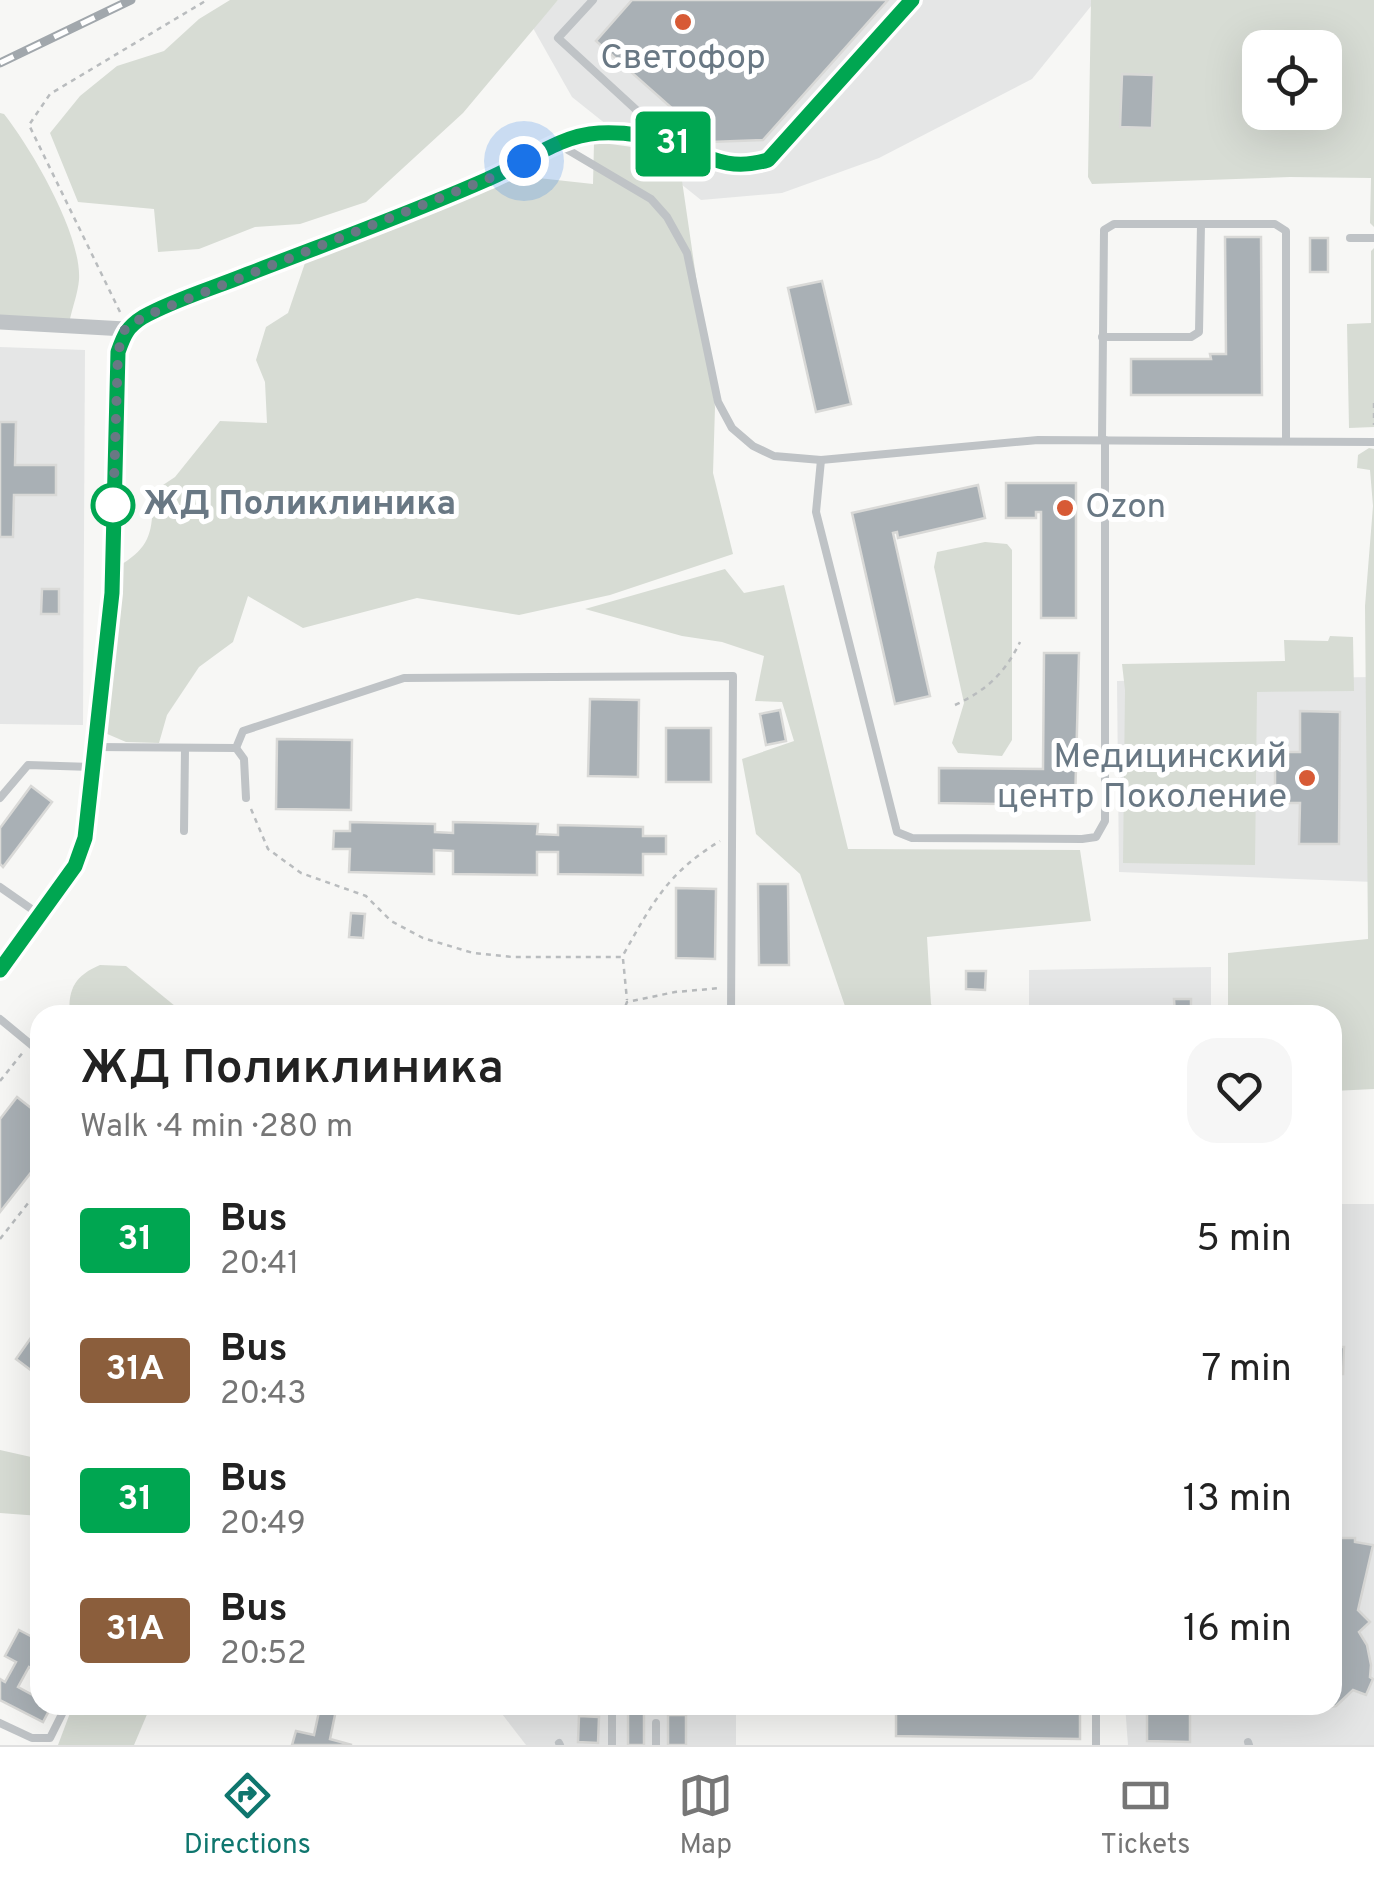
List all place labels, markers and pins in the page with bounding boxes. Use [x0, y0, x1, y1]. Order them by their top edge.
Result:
marker: Светофор [672, 11, 694, 33]
place label: Светофор [600, 37, 766, 81]
place label: ЖД Поликлиника [143, 483, 456, 527]
marker: ЖД Поликлиника [92, 484, 134, 526]
place label: Ozon [1085, 486, 1166, 530]
marker: Ozon [1054, 497, 1076, 519]
place label: Медицинский центр Поколение [997, 736, 1287, 820]
marker: Медицинский центр Поколение [1296, 767, 1318, 789]

